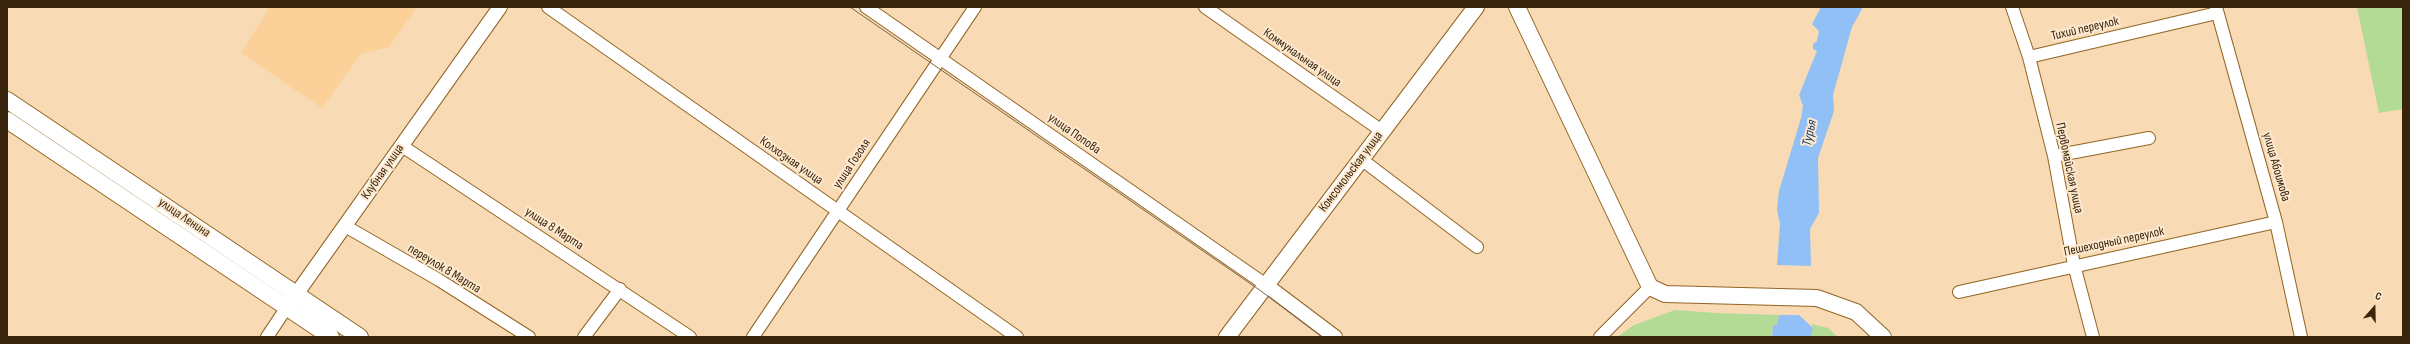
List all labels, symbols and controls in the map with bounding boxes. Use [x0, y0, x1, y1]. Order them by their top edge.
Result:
street label: Тихий переулок [2050, 14, 2120, 44]
street label: Коммунальная улица [1260, 25, 1344, 91]
street label: улица Попова [1045, 110, 1103, 158]
water label: Турья [1799, 118, 1821, 148]
street label: Первомайская улица [2052, 121, 2086, 215]
street label: Комсомольская улица [1316, 129, 1386, 215]
street label: улица Абоимова [2259, 131, 2293, 203]
street label: Колхозная улица [756, 134, 826, 188]
street label: улица Гоголя [830, 136, 874, 192]
street label: Клубная улица [358, 141, 408, 203]
street label: улица Ленина [155, 195, 213, 241]
street label: улица 8 Марта [522, 204, 586, 254]
street label: Пешеходный переулок [2062, 224, 2166, 260]
street label: переулок 8 Марта [405, 241, 483, 297]
north arrow [2354, 288, 2394, 328]
text: С [2373, 289, 2383, 303]

